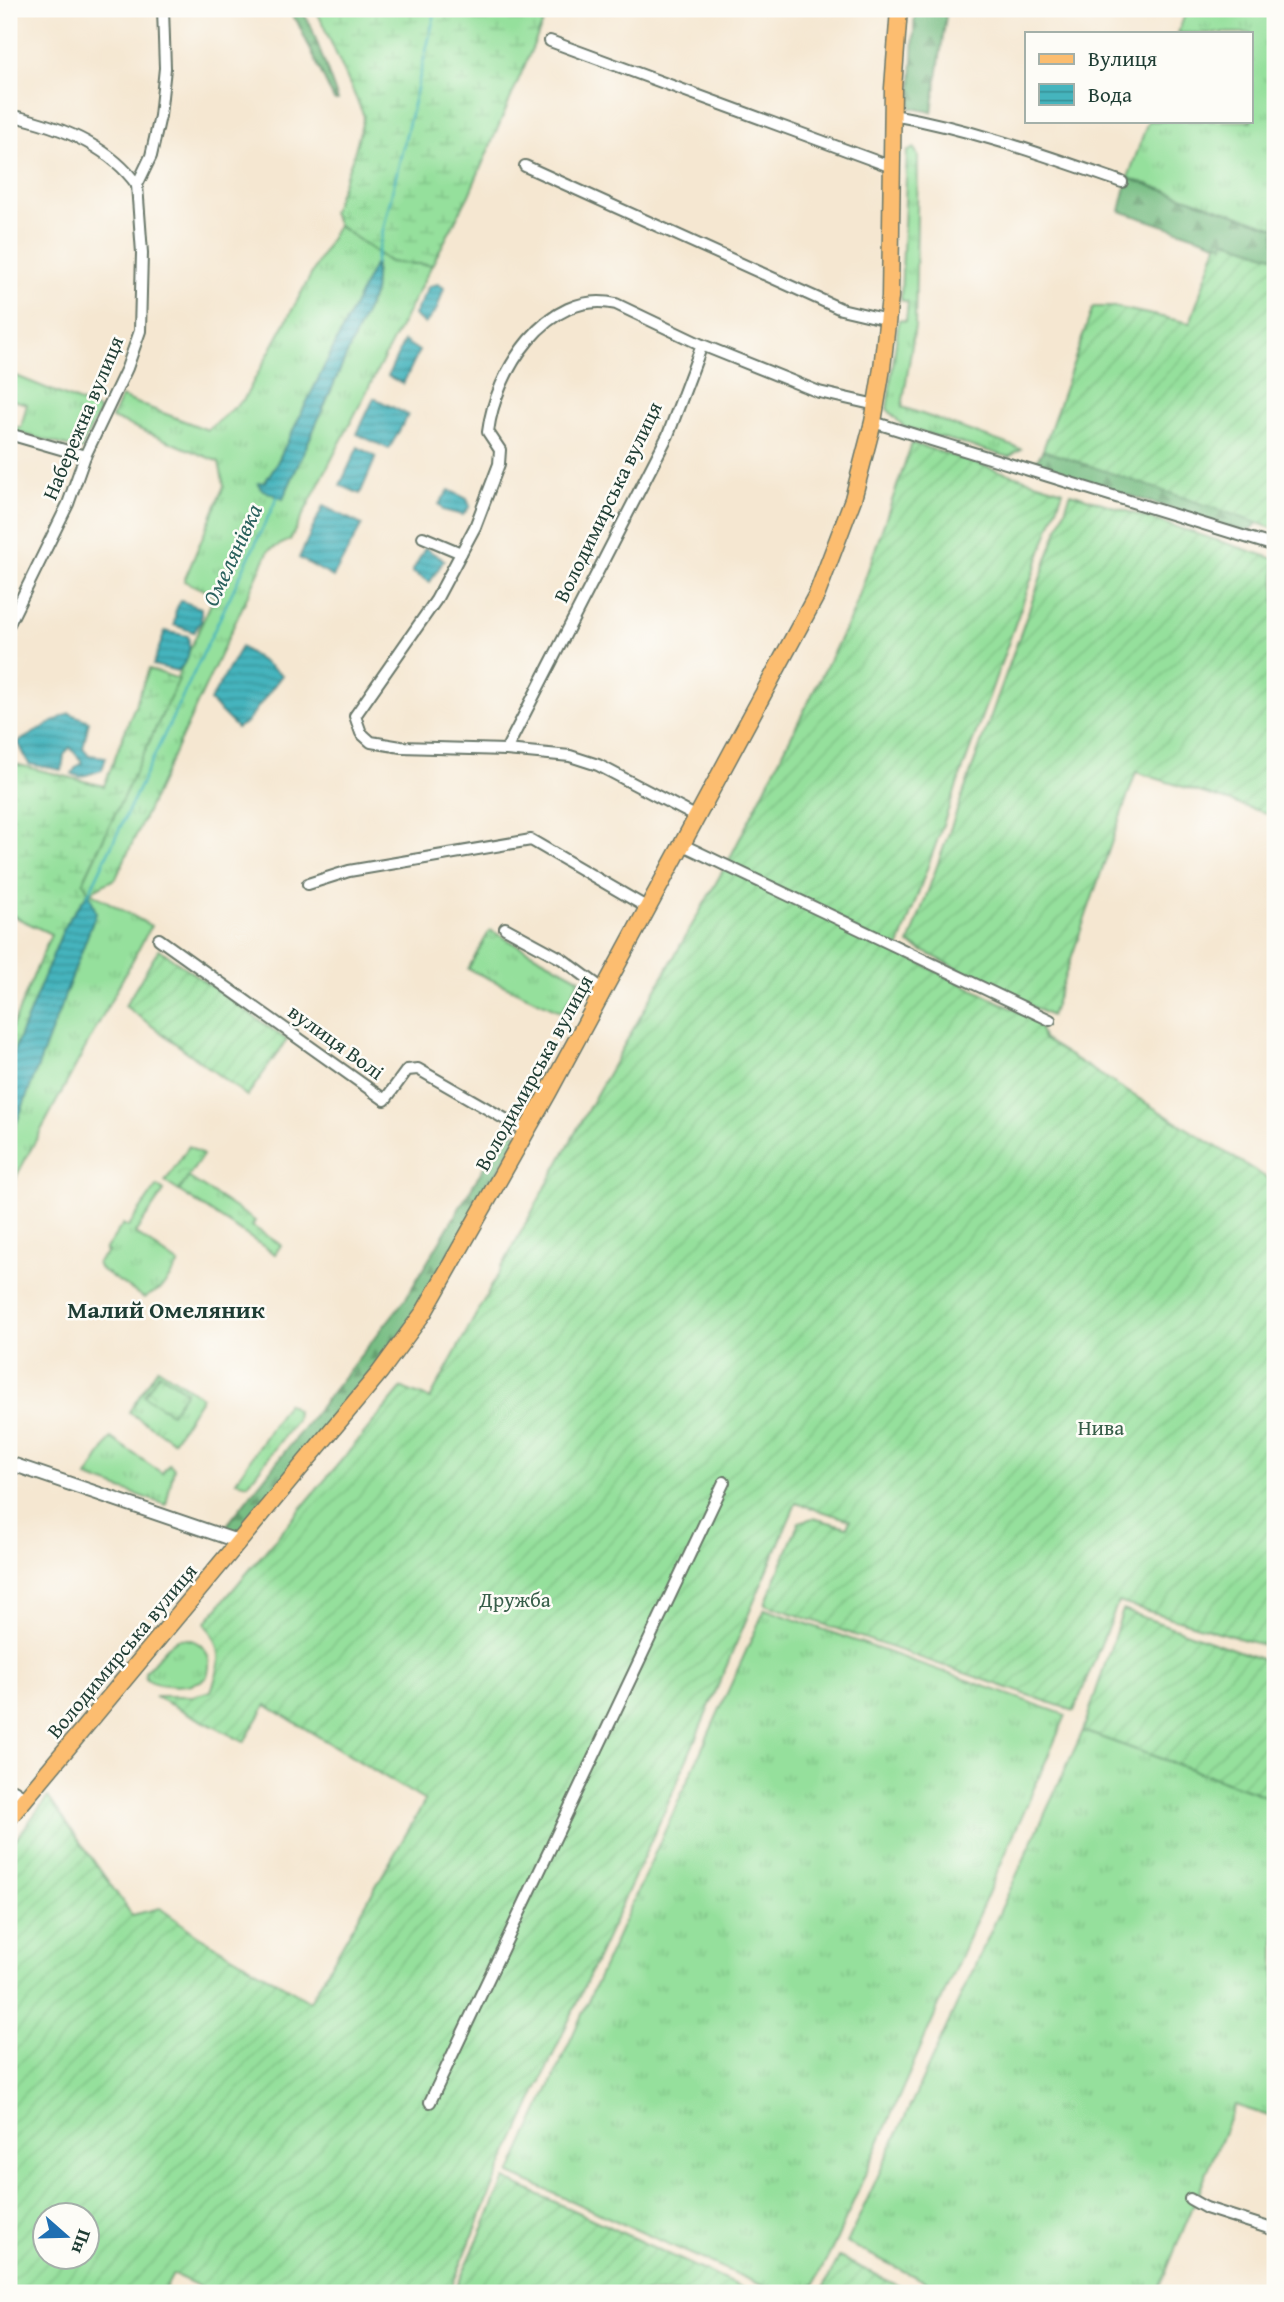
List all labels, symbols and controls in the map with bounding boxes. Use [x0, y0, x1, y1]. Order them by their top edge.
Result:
legend [1025, 32, 1252, 122]
text: Вулиця [1088, 43, 1158, 74]
text: Вода [1088, 79, 1132, 110]
street label: Набережна вулиця [34, 331, 131, 505]
street label: Володимирська вулиця [545, 396, 670, 607]
water label: Омелянівка [193, 498, 270, 611]
street label: Володимирська вулиця [467, 969, 601, 1176]
street label: вулиця Волі [282, 996, 391, 1087]
district label: Малий Омеляник [67, 1292, 265, 1327]
park label: Нива [1078, 1412, 1124, 1443]
street label: Володимирська вулиця [39, 1556, 204, 1745]
park label: Дружба [478, 1584, 551, 1615]
north arrow [32, 2200, 102, 2270]
text: Пн [65, 2226, 99, 2258]

